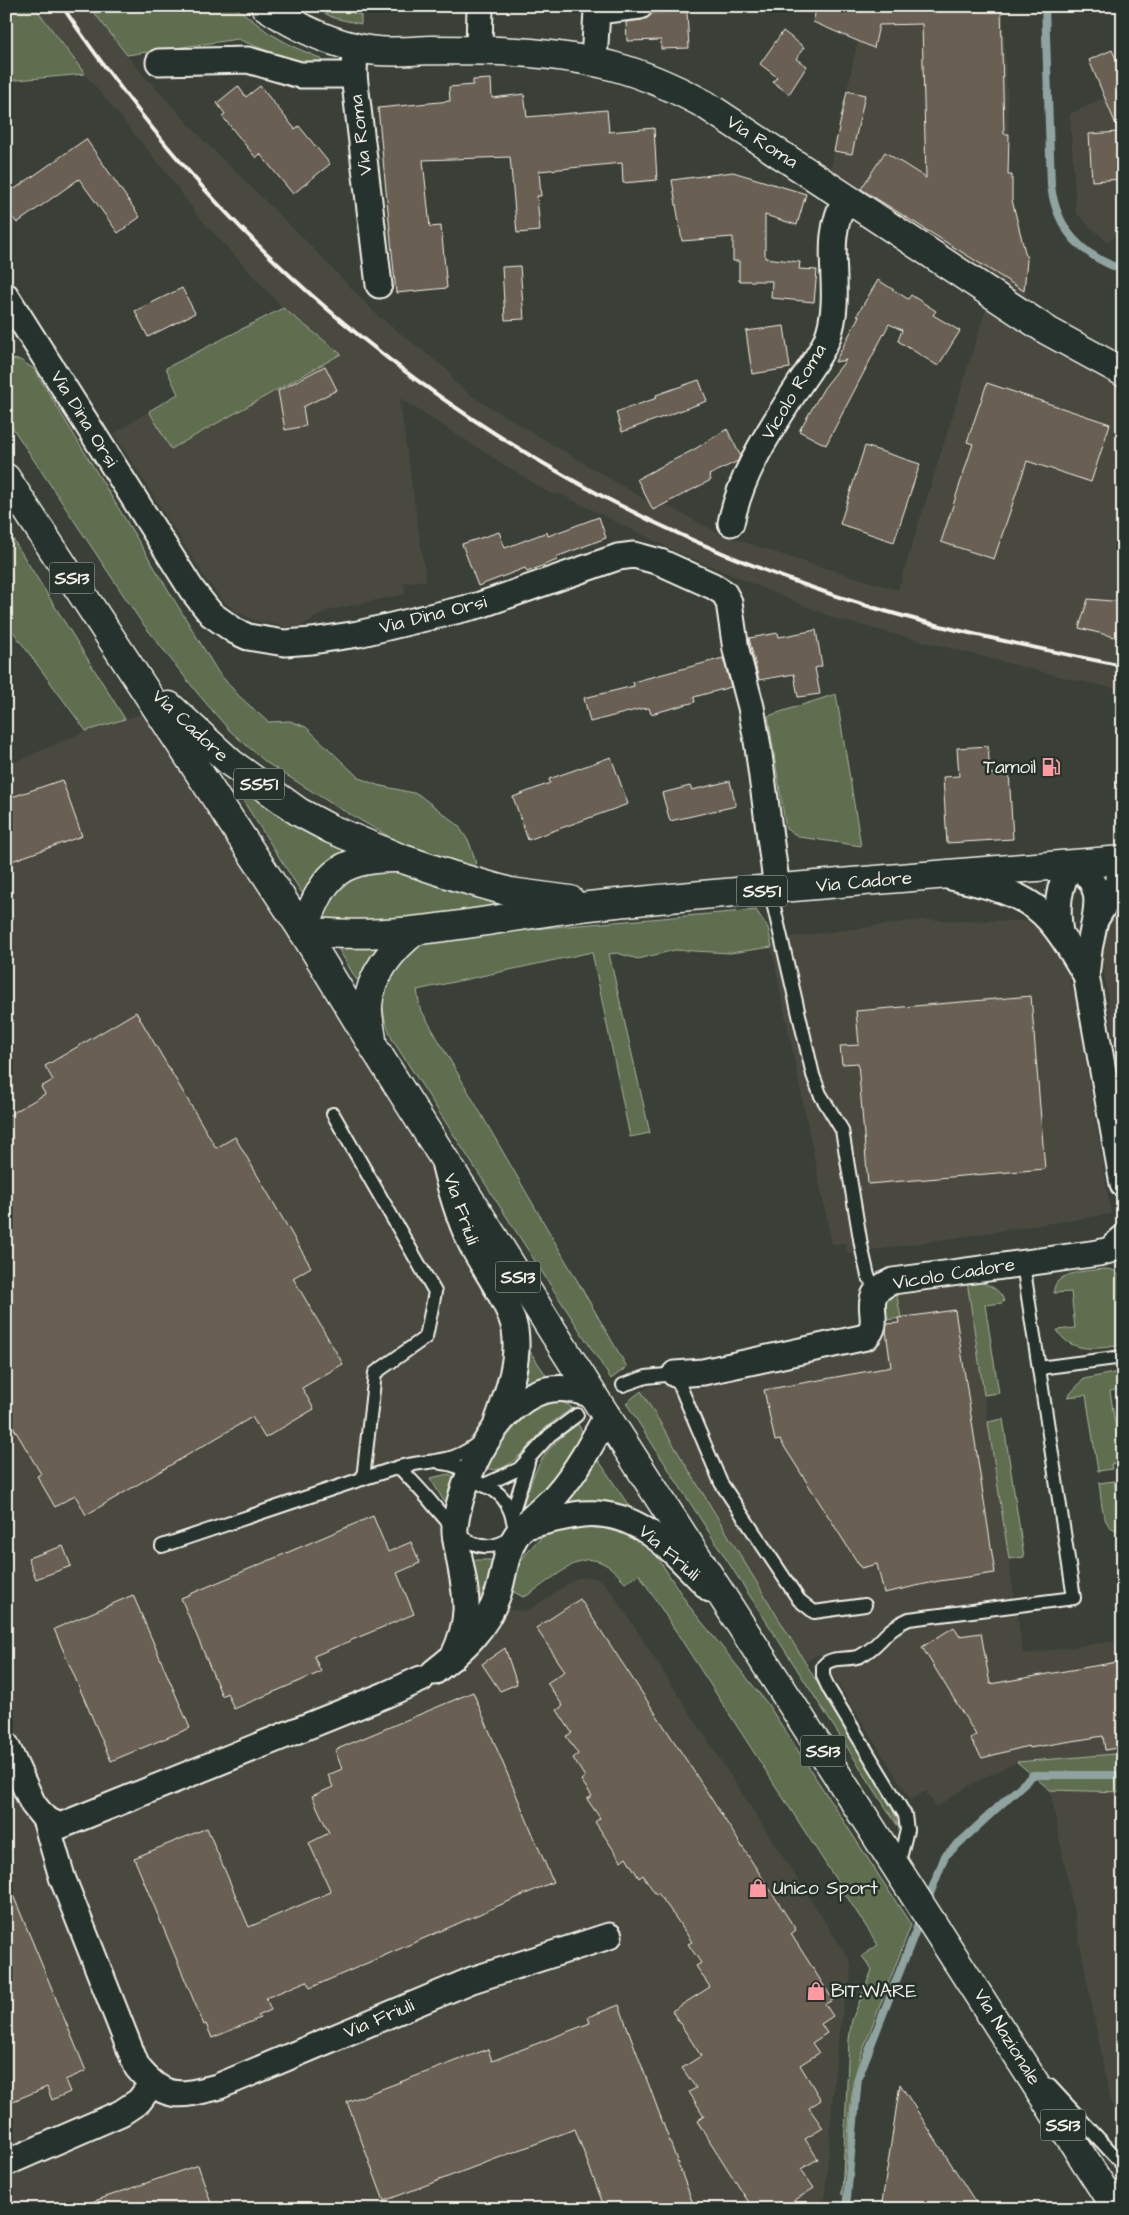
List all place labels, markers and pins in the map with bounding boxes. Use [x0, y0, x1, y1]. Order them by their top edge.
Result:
place label: Tamoil [983, 754, 1036, 781]
fuel station icon: Tamoil [1040, 756, 1062, 778]
place label: Unico Sport [773, 1875, 878, 1902]
shop icon: Unico Sport [747, 1877, 769, 1899]
place label: BIT.WARE [831, 1978, 917, 2005]
shop icon: BIT.WARE [805, 1980, 827, 2002]

